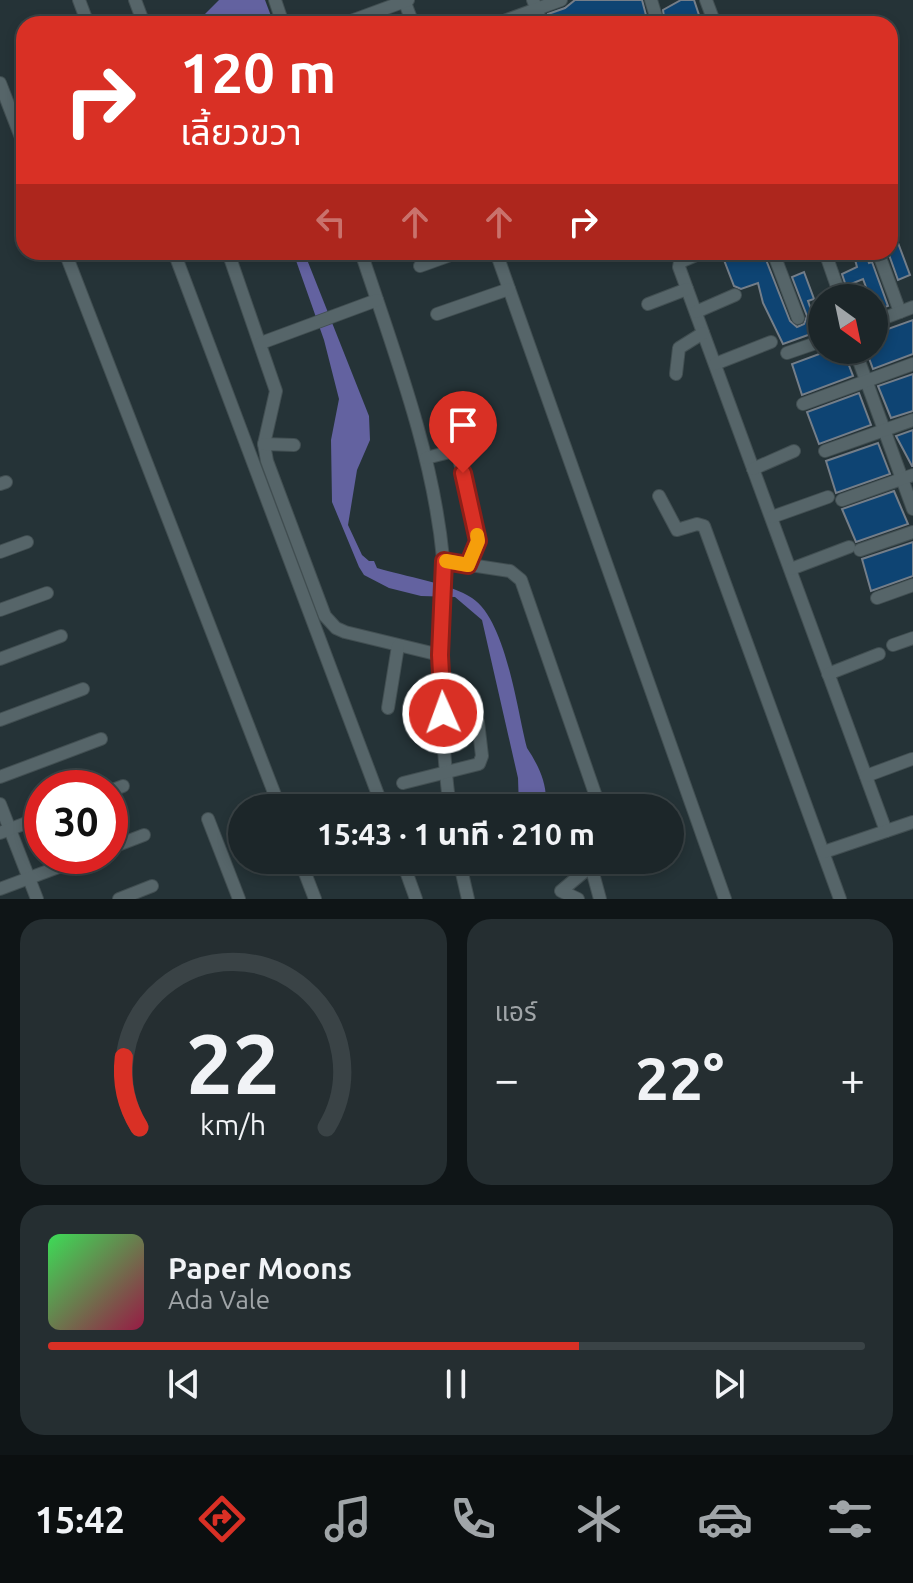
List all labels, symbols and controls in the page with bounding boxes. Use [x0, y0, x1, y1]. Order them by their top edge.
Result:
text: 120 m [180, 41, 336, 104]
icon: right [48, 48, 152, 152]
text: เลี้ยวขวา [180, 111, 302, 152]
icon: left [309, 200, 353, 244]
icon: ahead [393, 200, 437, 244]
icon: ahead [477, 200, 521, 244]
icon: right [561, 200, 605, 244]
north arrow [808, 284, 888, 364]
map controls [808, 284, 888, 364]
pin [429, 391, 497, 473]
icon: arrive [441, 403, 485, 447]
position arrow [401, 671, 485, 755]
speed limit sign: 30 [24, 770, 128, 874]
text: 15:43 · 1 นาที · 210 m [317, 817, 595, 851]
text: แอร์ [495, 997, 537, 1026]
text: 22 [186, 1016, 280, 1110]
text: 22° [635, 1044, 724, 1111]
text: − [495, 1054, 519, 1103]
text: + [840, 1054, 865, 1103]
text: km/h [200, 1108, 266, 1140]
text: Paper Moons [168, 1251, 352, 1285]
text: Ada Vale [168, 1285, 270, 1314]
icon: previous [162, 1362, 206, 1406]
icon: pause [434, 1362, 478, 1406]
icon: next [707, 1362, 751, 1406]
icon: directions [194, 1491, 250, 1547]
icon: music [320, 1491, 376, 1547]
icon: phone [445, 1491, 501, 1547]
icon: climate [571, 1491, 627, 1547]
icon: car [697, 1491, 753, 1547]
icon: filters [822, 1491, 878, 1547]
text: 15:42 [35, 1499, 125, 1540]

